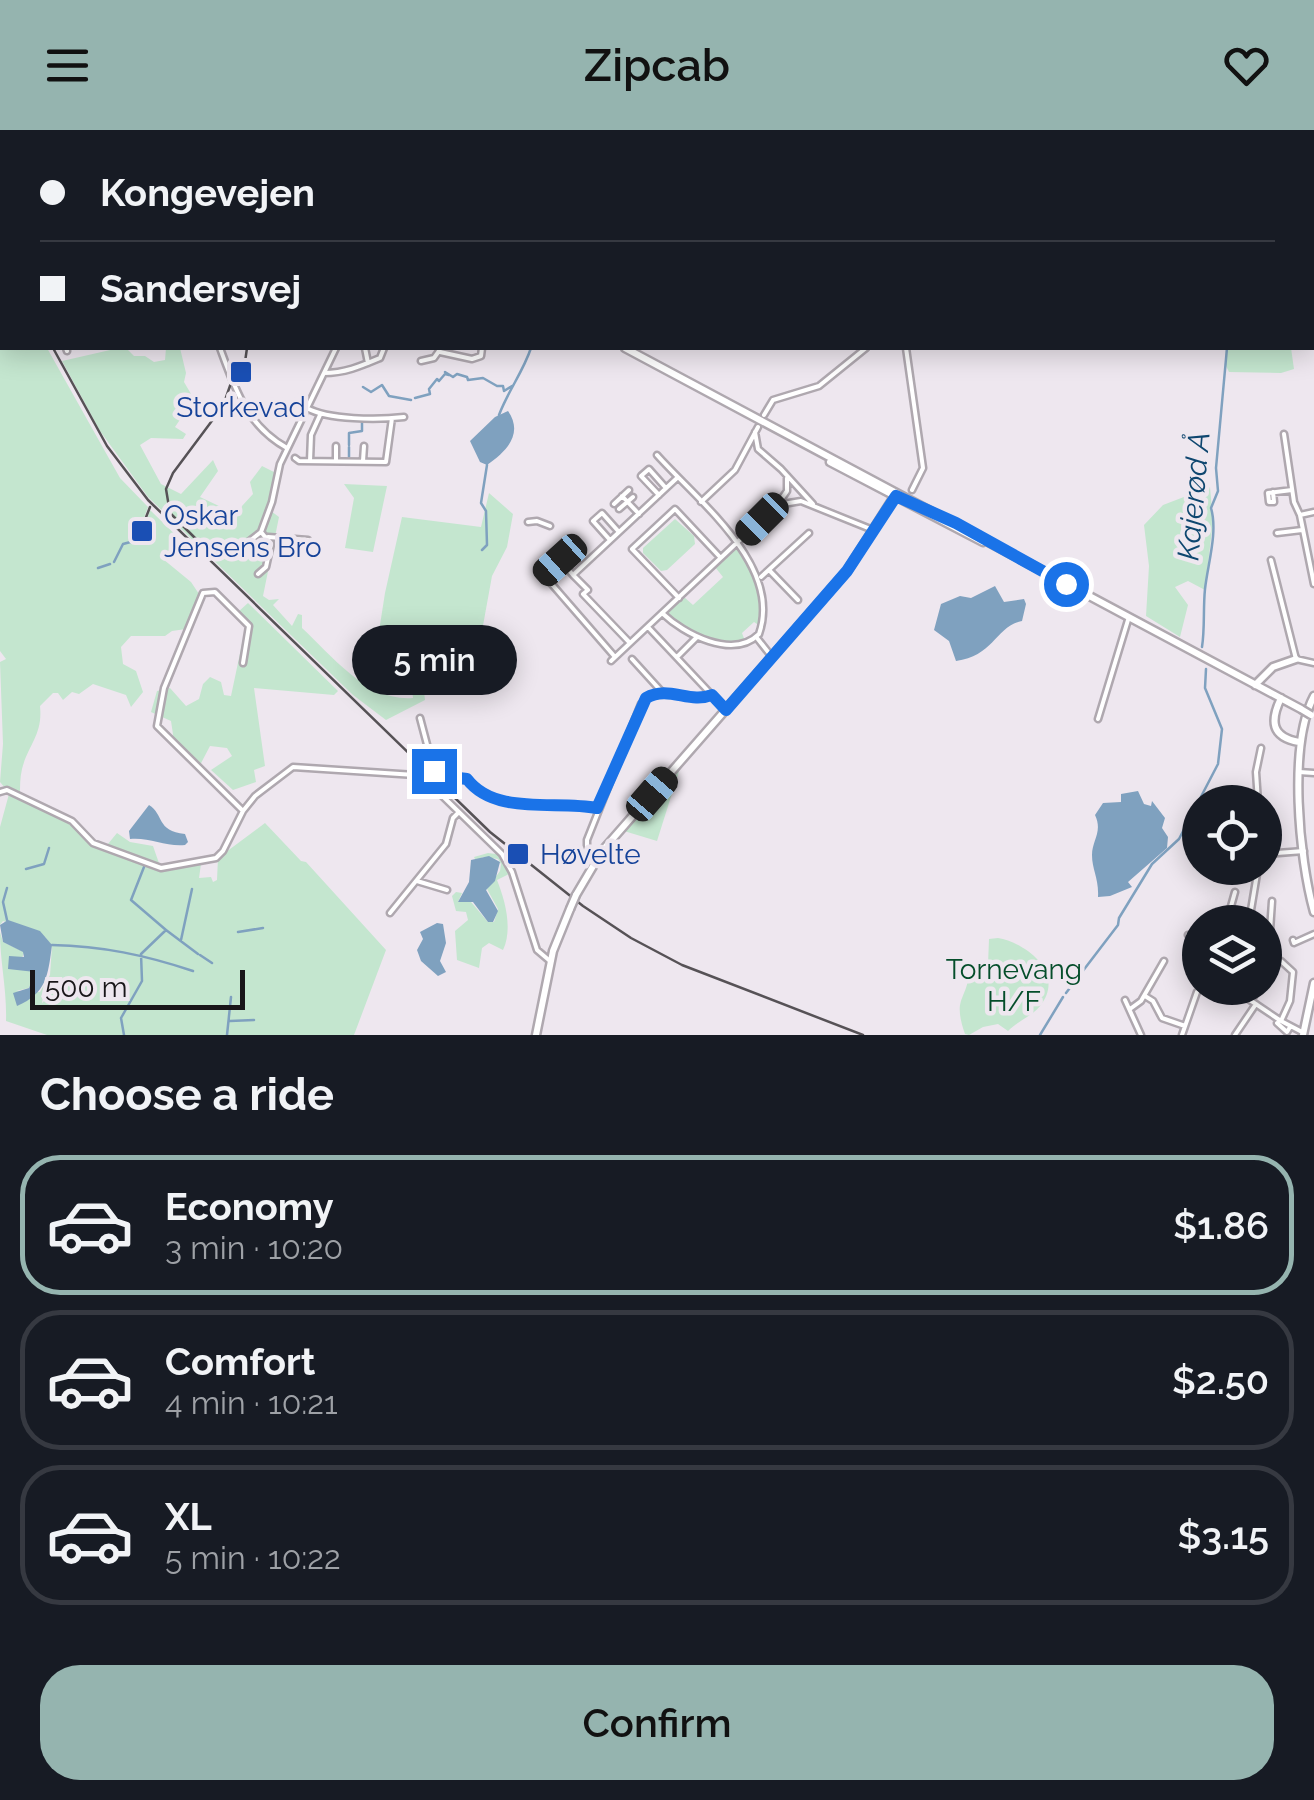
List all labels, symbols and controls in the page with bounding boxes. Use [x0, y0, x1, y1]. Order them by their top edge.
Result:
icon: menu [40, 38, 95, 93]
icon: heart [1219, 38, 1274, 93]
text: Zipcab [584, 39, 730, 92]
text: Kongevejen [100, 170, 315, 215]
text: Sandersvej [100, 266, 301, 311]
marker: Storkevad [228, 359, 254, 385]
place label: Storkevad [176, 391, 306, 424]
water label: Kajerød Å [1170, 430, 1217, 562]
car [730, 487, 794, 551]
place label: Oskar Jensens Bro [164, 499, 322, 564]
marker: Oskar Jensens Bro [129, 518, 155, 544]
car [528, 529, 592, 591]
route start [1044, 562, 1089, 607]
callout: 5 min [352, 626, 516, 696]
text: 5 min [393, 641, 476, 678]
route end [412, 749, 457, 794]
car [621, 762, 683, 826]
map controls [1182, 785, 1282, 1005]
button: locate [1182, 785, 1282, 885]
place label: Høvelte [540, 838, 641, 871]
marker: Høvelte [505, 841, 531, 867]
button: layers [1182, 905, 1282, 1005]
park label: Tornevang H/F [946, 953, 1082, 1018]
scale bar [30, 965, 245, 1010]
text: 500 m [45, 971, 127, 1004]
text: Choose a ride [40, 1068, 334, 1121]
icon: car [45, 1180, 135, 1270]
text: Economy [165, 1184, 334, 1229]
text: $1.86 [1173, 1203, 1269, 1248]
text: 3 min · 10:20 [165, 1229, 343, 1266]
icon: car [45, 1335, 135, 1425]
text: Comfort [165, 1339, 315, 1384]
text: $2.50 [1172, 1358, 1269, 1403]
text: 4 min · 10:21 [165, 1384, 338, 1421]
icon: car [45, 1490, 135, 1580]
text: XL [165, 1494, 212, 1539]
text: $3.15 [1177, 1513, 1269, 1558]
text: 5 min · 10:22 [165, 1539, 341, 1576]
button: Confirm [40, 1665, 1274, 1780]

